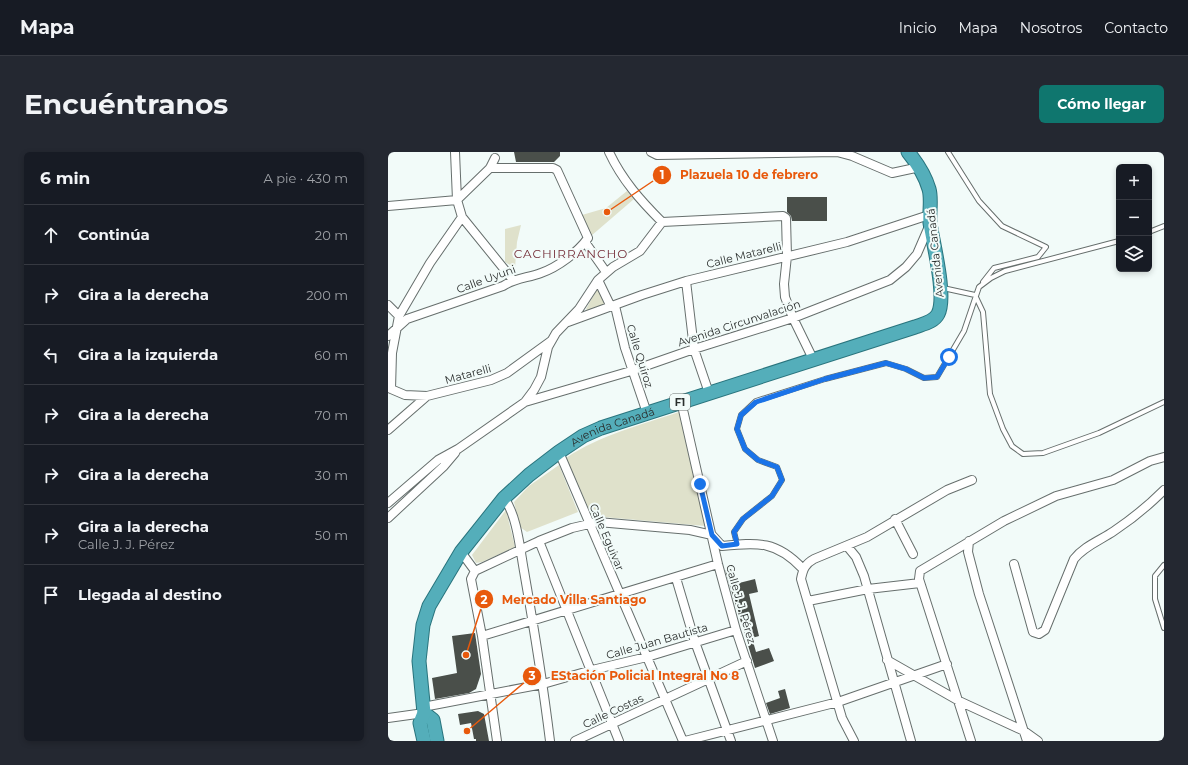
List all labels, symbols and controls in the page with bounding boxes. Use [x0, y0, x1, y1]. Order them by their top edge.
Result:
text: Mapa [20, 16, 75, 39]
text: Inicio [899, 19, 936, 37]
text: Mapa [958, 19, 998, 37]
text: Nosotros [1020, 19, 1082, 37]
text: Contacto [1104, 19, 1168, 37]
button: Cómo llegar [1039, 85, 1164, 123]
text: Encuéntranos [24, 87, 228, 121]
callout: Plazuela 10 de febrero [652, 163, 826, 187]
map controls [1116, 164, 1152, 272]
button: + [1116, 164, 1152, 200]
text: 1 [660, 167, 664, 182]
text: Plazuela 10 de febrero [680, 167, 818, 182]
text: 6 min [40, 168, 90, 188]
text: A pie · 430 m [263, 170, 348, 186]
button: − [1116, 200, 1152, 236]
street label: Avenida Canadá [923, 208, 947, 298]
icon: ahead [40, 224, 62, 246]
text: Continúa [78, 225, 150, 244]
text: 20 m [315, 227, 348, 243]
button: layers [1116, 236, 1152, 272]
street label: Calle Matarelli [705, 239, 783, 271]
district label: CACHIRRANCHO [514, 246, 628, 261]
street label: Calle Uyuni [454, 262, 518, 296]
icon: right [40, 284, 62, 306]
text: Gira a la derecha [78, 285, 209, 304]
text: 200 m [306, 287, 348, 303]
street label: Avenida Circunvalación [676, 297, 802, 349]
street label: Calle Quiroz [624, 322, 656, 390]
icon: left [40, 344, 62, 366]
text: Gira a la izquierda [78, 345, 218, 364]
text: 60 m [314, 347, 348, 363]
route start [940, 348, 958, 366]
street label: Matarelli [443, 361, 493, 387]
road number: F1 [670, 394, 690, 410]
icon: right [40, 404, 62, 426]
street label: Avenida Canadá [568, 404, 656, 449]
text: Gira a la derecha [78, 405, 209, 424]
text: 70 m [315, 407, 348, 423]
icon: right [40, 464, 62, 486]
text: Gira a la derecha [78, 465, 209, 484]
text: 30 m [315, 467, 348, 483]
route end [691, 475, 709, 493]
street label: Calle Eguivar [587, 501, 627, 573]
text: Gira a la derecha [78, 517, 209, 536]
icon: right [40, 524, 62, 546]
text: 50 m [315, 527, 348, 543]
text: Calle J. J. Pérez [78, 536, 175, 552]
street label: Calle J. J. Pérez [723, 563, 759, 646]
icon: arrive [40, 584, 62, 606]
text: Llegada al destino [78, 585, 222, 604]
callout: Mercado Villa Santiago [474, 587, 654, 611]
text: 2 [480, 592, 488, 607]
text: Mercado Villa Santiago [502, 592, 646, 607]
street label: Calle Juan Bautista [605, 620, 709, 662]
callout: EStación Policial Integral No 8 [522, 664, 747, 688]
text: 3 [527, 668, 536, 683]
text: EStación Policial Integral No 8 [551, 668, 739, 683]
street label: Calle Costas [580, 691, 646, 731]

